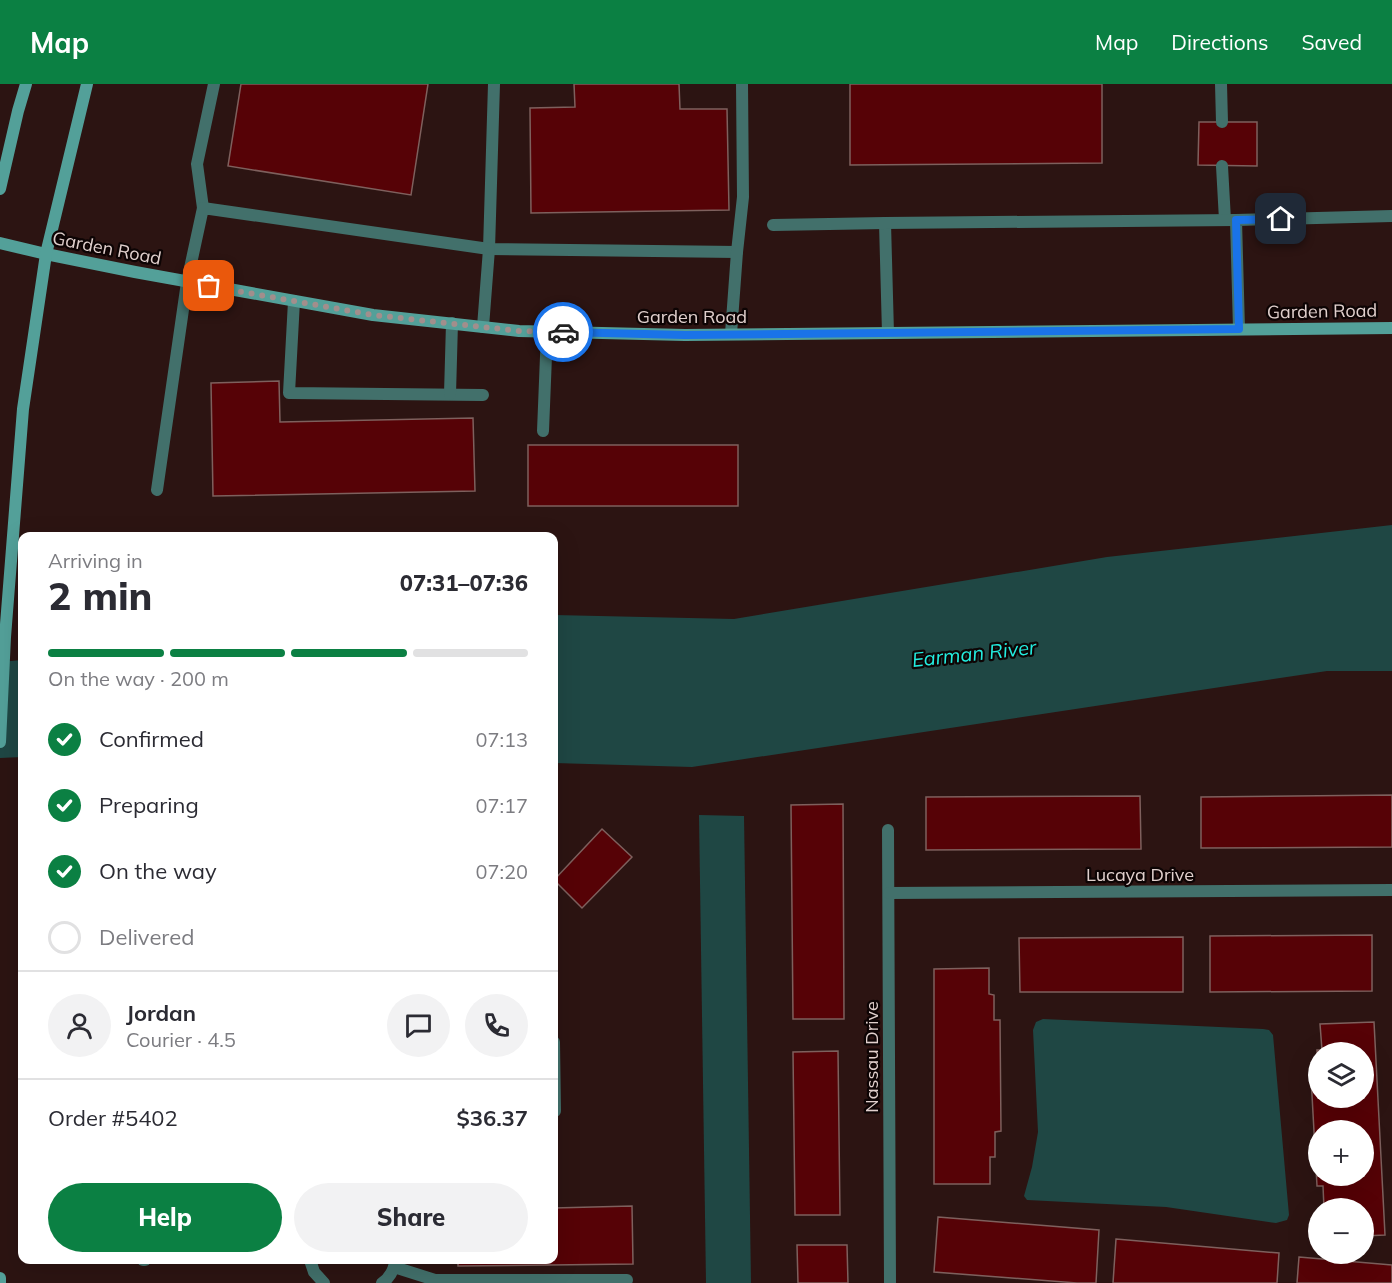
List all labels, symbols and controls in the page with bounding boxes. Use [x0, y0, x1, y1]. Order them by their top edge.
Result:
text: Map [30, 25, 89, 60]
text: Map [1095, 29, 1138, 55]
text: Directions [1171, 29, 1268, 55]
text: Saved [1301, 29, 1362, 55]
pin [1255, 193, 1306, 244]
icon: home [1264, 202, 1297, 235]
street label: Garden Road [51, 226, 163, 270]
pin [183, 260, 234, 311]
icon: bag [192, 269, 225, 302]
street label: Garden Road [1267, 299, 1377, 323]
courier [533, 302, 593, 362]
street label: Garden Road [637, 305, 747, 328]
icon: car [547, 316, 580, 349]
text: Arriving in [48, 548, 143, 573]
text: 07:31–07:36 [400, 569, 528, 597]
text: 2 min [48, 571, 153, 620]
water label: Earman River [911, 634, 1038, 672]
text: On the way · 200 m [48, 666, 229, 691]
icon: check [48, 723, 81, 756]
text: Confirmed [99, 725, 204, 753]
text: 07:13 [475, 727, 528, 752]
icon: check [48, 789, 81, 822]
text: Preparing [99, 791, 199, 819]
text: 07:17 [475, 793, 528, 818]
icon: check [48, 855, 81, 888]
text: On the way [99, 857, 217, 885]
text: 07:20 [475, 859, 528, 884]
street label: Lucaya Drive [1086, 863, 1194, 886]
text: Delivered [99, 923, 194, 951]
button: person [48, 994, 111, 1057]
button: chat [387, 994, 450, 1057]
button: phone [465, 994, 528, 1057]
text: Jordan [126, 999, 196, 1027]
street label: Nassau Drive [860, 1001, 883, 1113]
text: Courier · 4.5 [126, 1027, 236, 1052]
map controls [1308, 1042, 1374, 1264]
button: layers [1308, 1042, 1374, 1108]
text: Order #5402 [48, 1104, 178, 1132]
text: $36.37 [457, 1104, 528, 1132]
button: + [1308, 1120, 1374, 1186]
button: Help [48, 1183, 282, 1252]
button: Share [294, 1183, 528, 1252]
button: − [1308, 1198, 1374, 1264]

